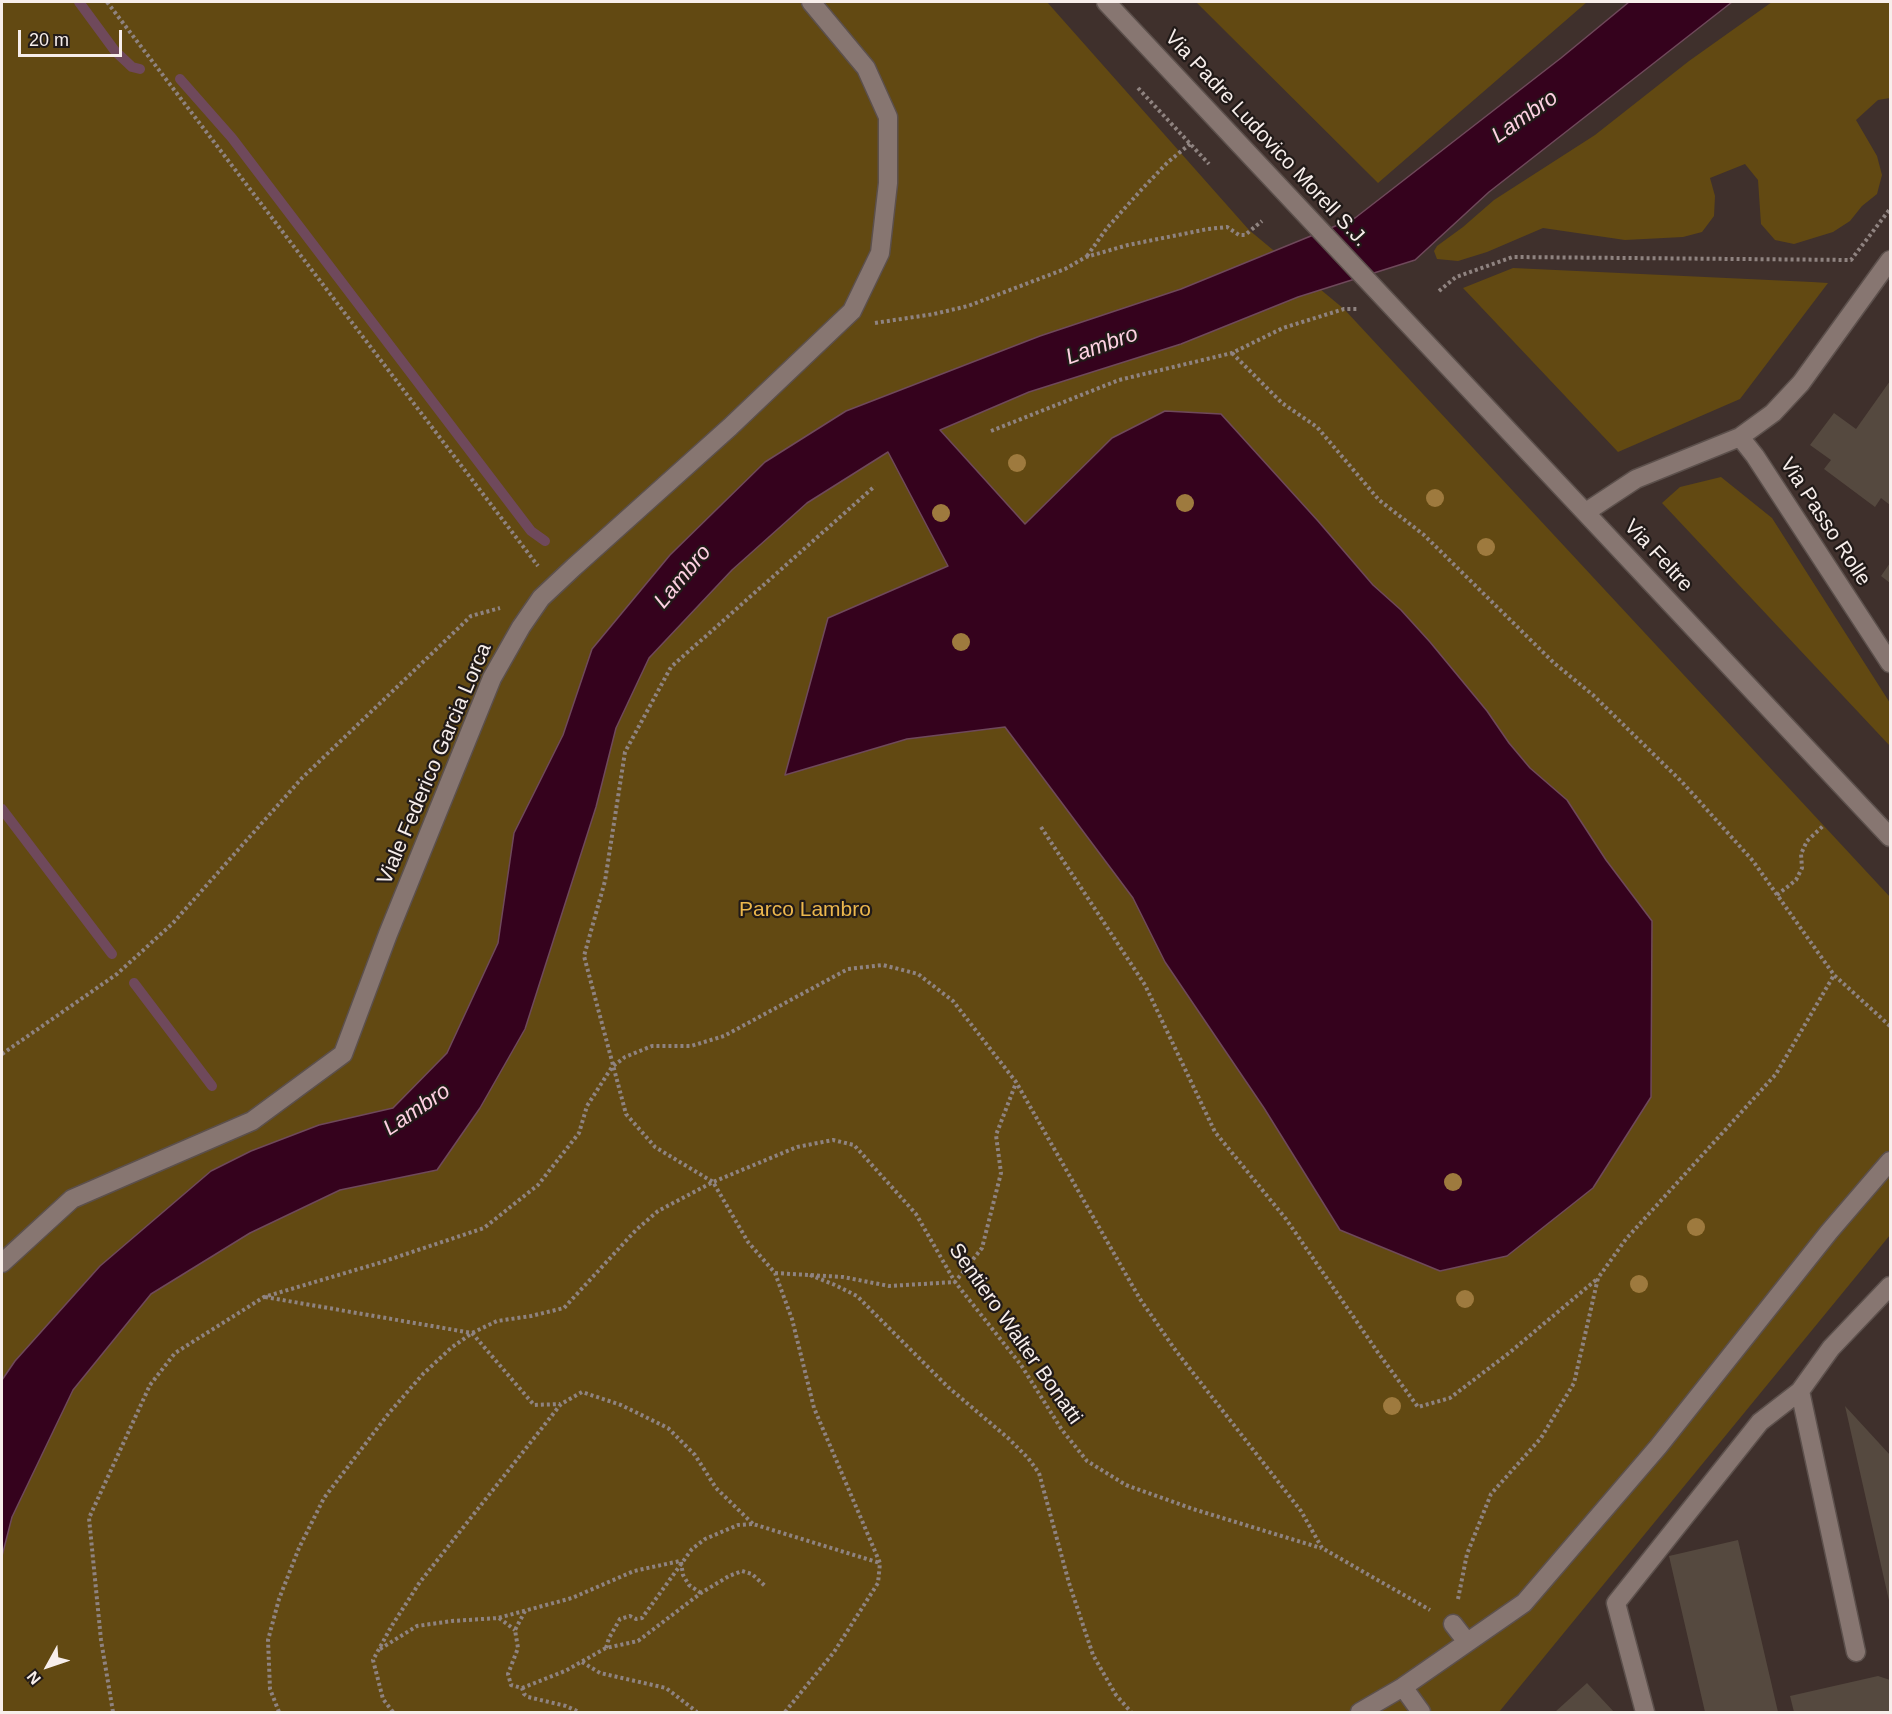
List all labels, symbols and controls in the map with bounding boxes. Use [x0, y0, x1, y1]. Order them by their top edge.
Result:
scale bar [21, 18, 124, 56]
street label: Via Padre Ludovico Morell S.J. [1159, 26, 1373, 252]
text: 20 m [29, 30, 69, 50]
water label: Lambro [1487, 85, 1563, 149]
water label: Lambro [1062, 321, 1142, 371]
street label: Via Passo Rolle [1774, 453, 1876, 591]
street label: Via Feltre [1618, 515, 1698, 597]
water label: Lambro [649, 540, 717, 614]
street label: Viale Federico Garcia Lorca [373, 639, 497, 889]
park label: Parco Lambro [739, 897, 871, 923]
water label: Lambro [379, 1078, 455, 1142]
street label: Sentiero Walter Bonatti [943, 1239, 1087, 1429]
north arrow [18, 1636, 78, 1696]
text: N [24, 1668, 44, 1688]

